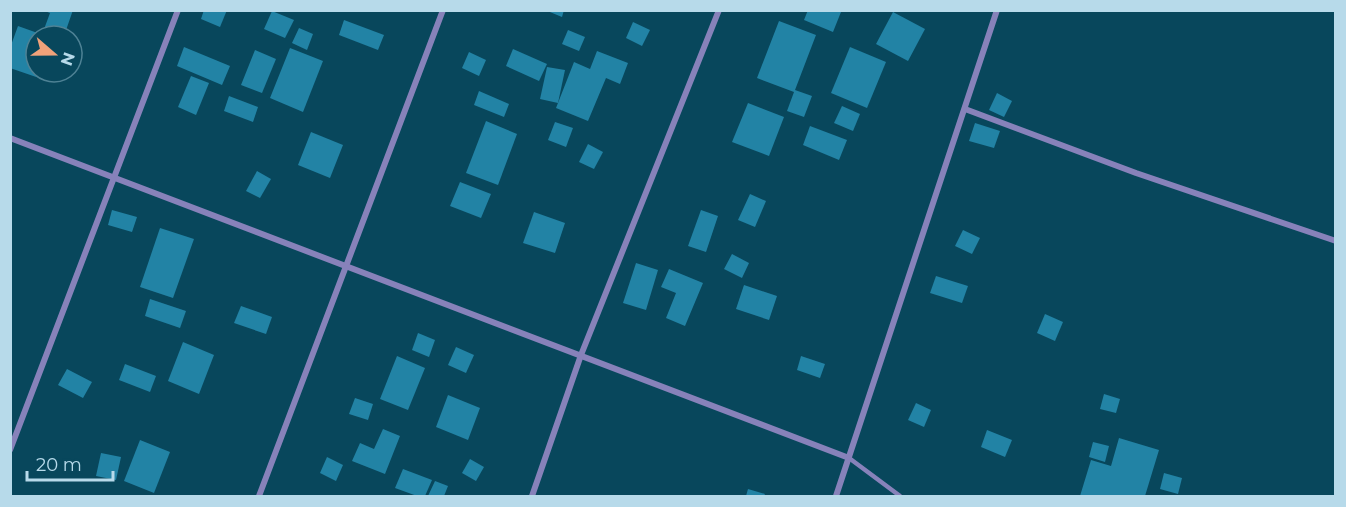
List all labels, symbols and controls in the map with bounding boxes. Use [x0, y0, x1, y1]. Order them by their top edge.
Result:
north arrow [24, 24, 84, 84]
text: N [56, 50, 79, 68]
scale bar [27, 444, 112, 482]
text: 20 m [36, 454, 82, 476]

